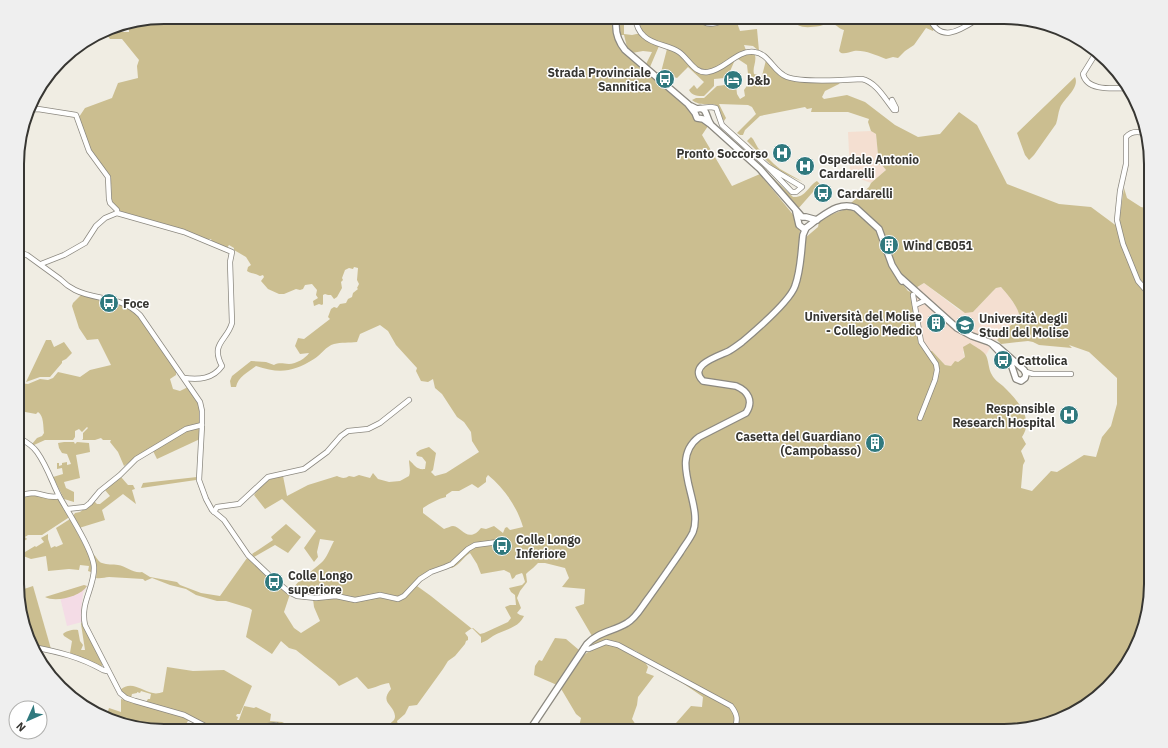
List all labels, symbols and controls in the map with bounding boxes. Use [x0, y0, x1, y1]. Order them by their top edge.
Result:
place label: Strada Provinciale Sannitica [547, 65, 651, 94]
bus stop icon: Strada Provinciale Sannitica [654, 68, 676, 90]
hotel icon: b&b [722, 69, 744, 91]
place label: b&b [747, 73, 770, 88]
hospital icon: Pronto Soccorso [771, 142, 793, 164]
place label: Pronto Soccorso [676, 146, 768, 161]
place label: Ospedale Antonio Cardarelli [819, 152, 919, 181]
hospital icon: Ospedale Antonio Cardarelli [794, 155, 816, 177]
bus stop icon: Cardarelli [812, 182, 834, 204]
place label: Cardarelli [837, 186, 893, 201]
building icon: Wind CB051 [878, 234, 900, 256]
place label: Wind CB051 [903, 238, 973, 253]
bus stop icon: Foce [98, 292, 120, 314]
place label: Foce [123, 296, 150, 311]
place label: Università del Molise - Collegio Medico [804, 309, 922, 338]
place label: Università degli Studi del Molise [979, 311, 1069, 340]
building icon: Università del Molise - Collegio Medico [925, 312, 947, 334]
school or university icon: Università degli Studi del Molise [954, 314, 976, 336]
bus stop icon: Cattolica [992, 349, 1014, 371]
place label: Cattolica [1017, 353, 1068, 368]
place label: Responsible Research Hospital [952, 401, 1055, 430]
hospital icon: Responsible Research Hospital [1058, 404, 1080, 426]
place label: Casetta del Guardiano (Campobasso) [735, 429, 861, 458]
building icon: Casetta del Guardiano (Campobasso) [864, 432, 886, 454]
place label: Colle Longo Inferiore [516, 532, 581, 561]
bus stop icon: Colle Longo Inferiore [491, 535, 513, 557]
place label: Colle Longo superiore [288, 568, 353, 597]
bus stop icon: Colle Longo superiore [263, 571, 285, 593]
north arrow [8, 700, 48, 740]
text: N [13, 719, 29, 735]

